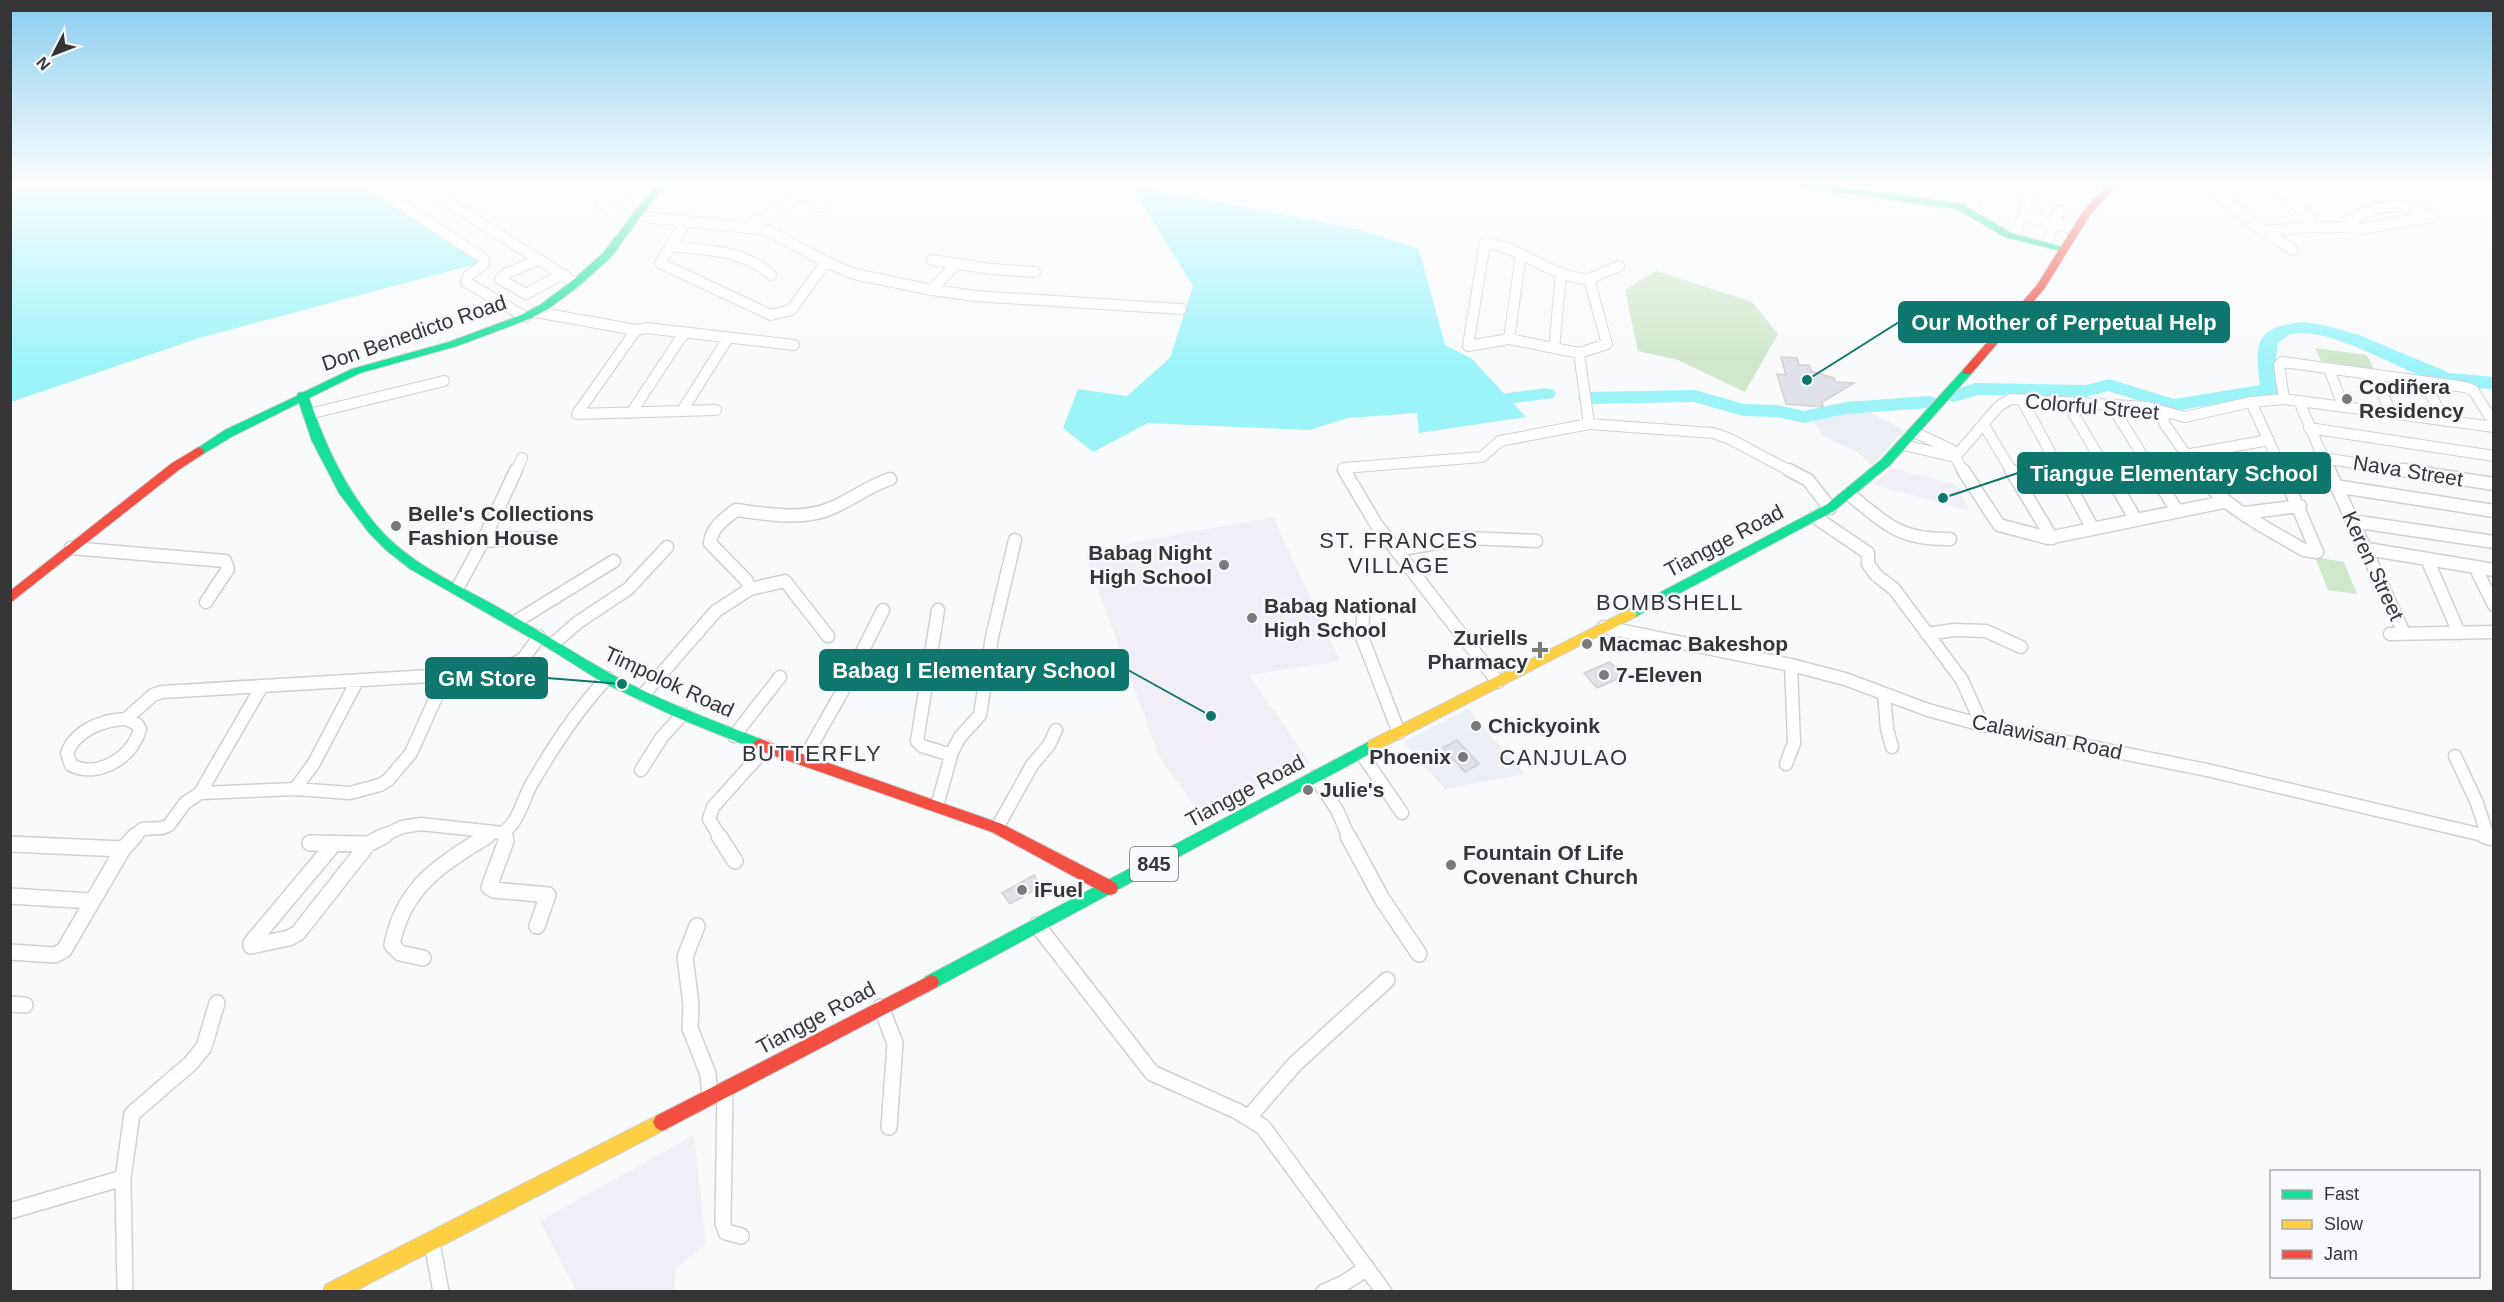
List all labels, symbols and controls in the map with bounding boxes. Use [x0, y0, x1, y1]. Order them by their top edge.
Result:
north arrow [24, 24, 84, 84]
text: N [33, 54, 53, 74]
street label: Don Benedicto Road [318, 290, 509, 375]
callout: Our Mother of Perpetual Help [1899, 302, 2229, 342]
text: Our Mother of Perpetual Help [1911, 310, 2217, 335]
place label: Codiñera Residency [2359, 375, 2464, 422]
street label: Colorful Street [2024, 389, 2160, 424]
marker: Codiñera Residency [2340, 392, 2354, 406]
street label: Nava Street [2352, 450, 2465, 491]
callout: Tiangue Elementary School [2018, 453, 2330, 493]
text: Tiangue Elementary School [2030, 461, 2318, 486]
street label: Tiangge Road [1660, 500, 1787, 581]
place label: Belle's Collections Fashion House [408, 502, 594, 549]
street label: Keren Street [2338, 507, 2409, 624]
marker: Belle's Collections Fashion House [389, 519, 403, 533]
district label: ST. FRANCES VILLAGE [1319, 528, 1479, 578]
place label: Babag Night High School [1088, 541, 1212, 588]
marker: Babag Night High School [1217, 558, 1231, 572]
district label: BOMBSHELL [1596, 590, 1744, 615]
place label: Babag National High School [1264, 594, 1417, 641]
marker: Babag National High School [1245, 611, 1259, 625]
place label: Zuriells Pharmacy [1428, 626, 1528, 673]
place label: Macmac Bakeshop [1599, 632, 1788, 655]
marker: Macmac Bakeshop [1580, 637, 1594, 651]
street label: Timpolok Road [601, 641, 738, 722]
marker: Zuriells Pharmacy [1533, 643, 1547, 657]
callout: Babag I Elementary School [820, 650, 1128, 690]
callout: GM Store [426, 658, 547, 698]
text: Babag I Elementary School [832, 658, 1116, 683]
place label: 7-Eleven [1616, 663, 1702, 686]
text: GM Store [438, 666, 536, 691]
marker: 7-Eleven [1597, 668, 1611, 682]
street label: Calawisan Road [1970, 709, 2124, 764]
place label: Chickyoink [1488, 714, 1600, 737]
marker: Chickyoink [1469, 719, 1483, 733]
district label: BUTTERFLY [742, 741, 882, 766]
place label: Phoenix [1369, 745, 1451, 768]
district label: CANJULAO [1499, 745, 1629, 770]
street label: Tiangge Road [1181, 750, 1308, 831]
marker: Phoenix [1456, 750, 1470, 764]
place label: Julie's [1320, 778, 1385, 801]
marker: Julie's [1301, 783, 1315, 797]
place label: Fountain Of Life Covenant Church [1463, 841, 1638, 888]
road number: 845 [1130, 847, 1178, 881]
marker: Fountain Of Life Covenant Church [1444, 858, 1458, 872]
place label: iFuel [1034, 878, 1083, 901]
marker: iFuel [1015, 883, 1029, 897]
street label: Tiangge Road [752, 977, 879, 1058]
legend [2270, 1170, 2480, 1278]
text: Fast [2324, 1184, 2359, 1204]
text: Slow [2324, 1214, 2364, 1234]
text: Jam [2324, 1244, 2358, 1264]

